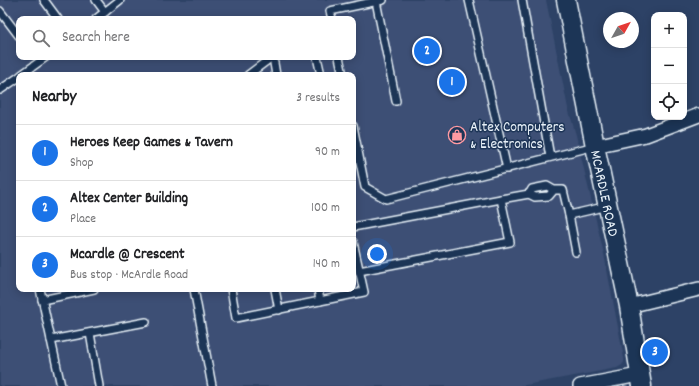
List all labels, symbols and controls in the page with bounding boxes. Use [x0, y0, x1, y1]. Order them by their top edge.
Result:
north arrow [603, 12, 639, 48]
map controls [651, 12, 687, 120]
button: + [651, 12, 687, 48]
search box [16, 16, 356, 60]
icon: search [30, 27, 52, 49]
text: Search here [62, 27, 130, 49]
pin: 2 [414, 36, 440, 66]
button: − [651, 48, 687, 84]
pin: 1 [439, 67, 465, 97]
button: locate [651, 84, 687, 120]
text: Nearby [32, 86, 76, 110]
text: 3 results [296, 89, 340, 108]
place label: Altex Computers & Electronics [470, 117, 565, 156]
shop icon: Altex Computers & Electronics [447, 125, 467, 145]
text: Heroes Keep Games & Tavern [70, 132, 233, 154]
text: 1 [44, 143, 46, 162]
text: 90 m [315, 143, 340, 162]
street label: MCARDLE ROAD [583, 148, 623, 239]
text: Shop [70, 154, 93, 173]
text: Altex Center Building [70, 188, 188, 210]
text: 2 [42, 199, 48, 218]
text: 100 m [311, 199, 340, 218]
text: Place [70, 210, 96, 229]
text: Mcardle @ Crescent [70, 244, 185, 266]
your location [367, 244, 387, 264]
text: 3 [42, 255, 48, 274]
text: 140 m [313, 255, 340, 274]
text: Bus stop · McArdle Road [70, 266, 188, 285]
pin: 3 [642, 337, 668, 367]

